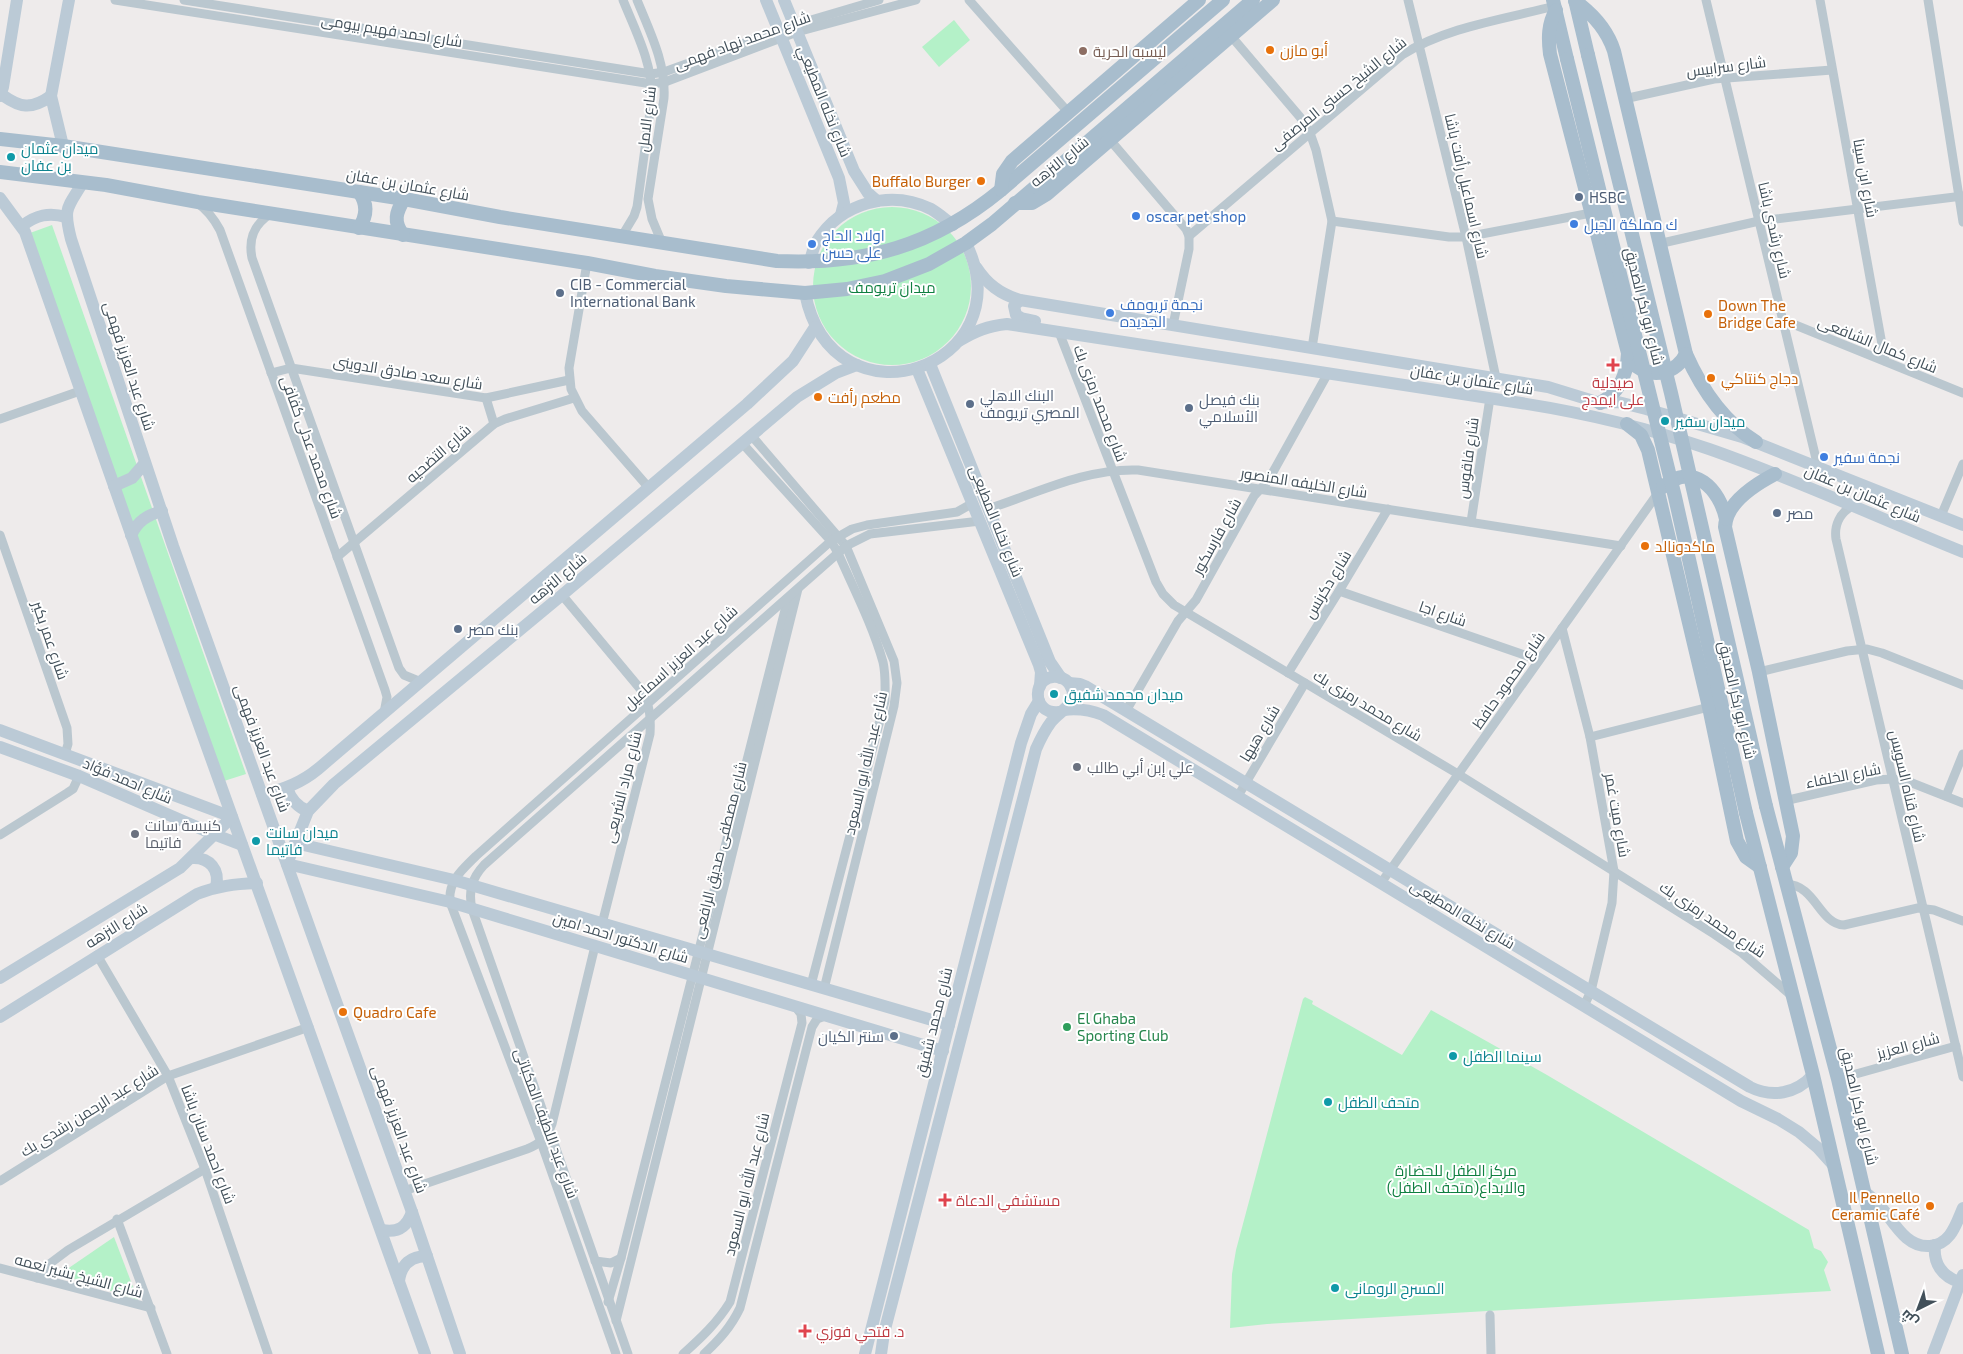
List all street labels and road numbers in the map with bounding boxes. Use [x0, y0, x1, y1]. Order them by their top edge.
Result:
street label: شارع محمد نهاد فهمى [671, 7, 814, 76]
street label: شارع احمد فهيم بيومى [320, 10, 464, 53]
street label: شارع الشيخ حسنى المرصفى [1266, 33, 1412, 156]
street label: شارع نخله المطيعي [791, 43, 856, 161]
street label: شارع سرابيس [1685, 52, 1767, 83]
street label: شارع الامل [633, 85, 662, 153]
street label: شارع اسماعيل رأفت باشا [1439, 112, 1492, 261]
street label: شارع النزهه [1026, 132, 1094, 192]
street label: شارع ابن سينا [1847, 137, 1882, 219]
street label: شارع عثمان بن عفان [345, 164, 471, 207]
street label: شارع رشدى باشا [1752, 180, 1795, 281]
street label: شارع ابو بكر الصديق [1619, 245, 1668, 367]
street label: شارع عبد العزيز فهمى [98, 299, 159, 434]
street label: شارع كمال الشافعى [1815, 312, 1940, 379]
street label: شارع محمد رمزى بك [1068, 342, 1132, 465]
street label: شارع سعد صادق الدوينى [332, 351, 484, 396]
street label: شارع عثمان بن عفان [1409, 360, 1535, 401]
street label: شارع محمد عدلى كفافى [275, 373, 346, 522]
street label: شارع فاقوس [1452, 416, 1485, 500]
street label: شارع التضحيه [402, 420, 476, 488]
street label: شارع عثمان بن عفان [1801, 460, 1924, 528]
street label: شارع نخله المطيعى [964, 463, 1028, 581]
street label: شارع الخليفه المنصور [1238, 463, 1369, 504]
street label: شارع فارسكور [1187, 495, 1247, 580]
street label: شارع دكرنس [1300, 547, 1357, 623]
street label: شارع النزهه [524, 549, 592, 610]
street label: شارع اجا [1416, 596, 1469, 632]
street label: شارع عمر بكير [26, 597, 73, 683]
street label: شارع عبد العزيز اسماعيل [619, 601, 743, 715]
street label: شارع محمود حافظ [1468, 628, 1551, 734]
street label: شارع ابو بكر الصديق [1713, 639, 1760, 761]
street label: شارع محمد رمزى بك [1309, 665, 1426, 747]
street label: شارع عبد العزيز فهمى [229, 682, 294, 815]
street label: شارع عبد الله ابو السعود [840, 689, 893, 837]
street label: شارع هيها [1235, 701, 1286, 766]
street label: شارع قناه السويس [1883, 728, 1930, 845]
street label: شارع مراد الشريعى [599, 729, 647, 845]
street label: شارع احمد فؤاد [79, 753, 175, 810]
street label: شارع الخلفاء [1804, 759, 1883, 794]
street label: شارع مصطفى صديق الرافعى [688, 760, 753, 941]
street label: شارع ميت غمر [1599, 770, 1634, 859]
street label: شارع نخله المطيعى [1406, 876, 1519, 955]
street label: شارع محمد رمزى بك [1655, 877, 1769, 964]
street label: شارع النزهه [82, 899, 152, 954]
street label: شارع الدكتور احمد امين [550, 908, 691, 969]
street label: شارع محمد شفيق [911, 965, 958, 1079]
street label: شارع العزيز [1874, 1028, 1942, 1065]
street label: شارع عبد اللطيف المكباتى [509, 1045, 583, 1202]
street label: شارع ابو بكر الصديق [1835, 1045, 1882, 1167]
street label: شارع عبد الرحمن رشدى بك [17, 1060, 163, 1162]
street label: شارع عبد العزيز فهمى [366, 1063, 431, 1196]
street label: شارع احمد سنان باشا [175, 1082, 240, 1207]
street label: شارع عبد الله ابو السعود [720, 1111, 775, 1258]
street label: شارع الشيخ بشير نعمه [12, 1249, 145, 1304]

